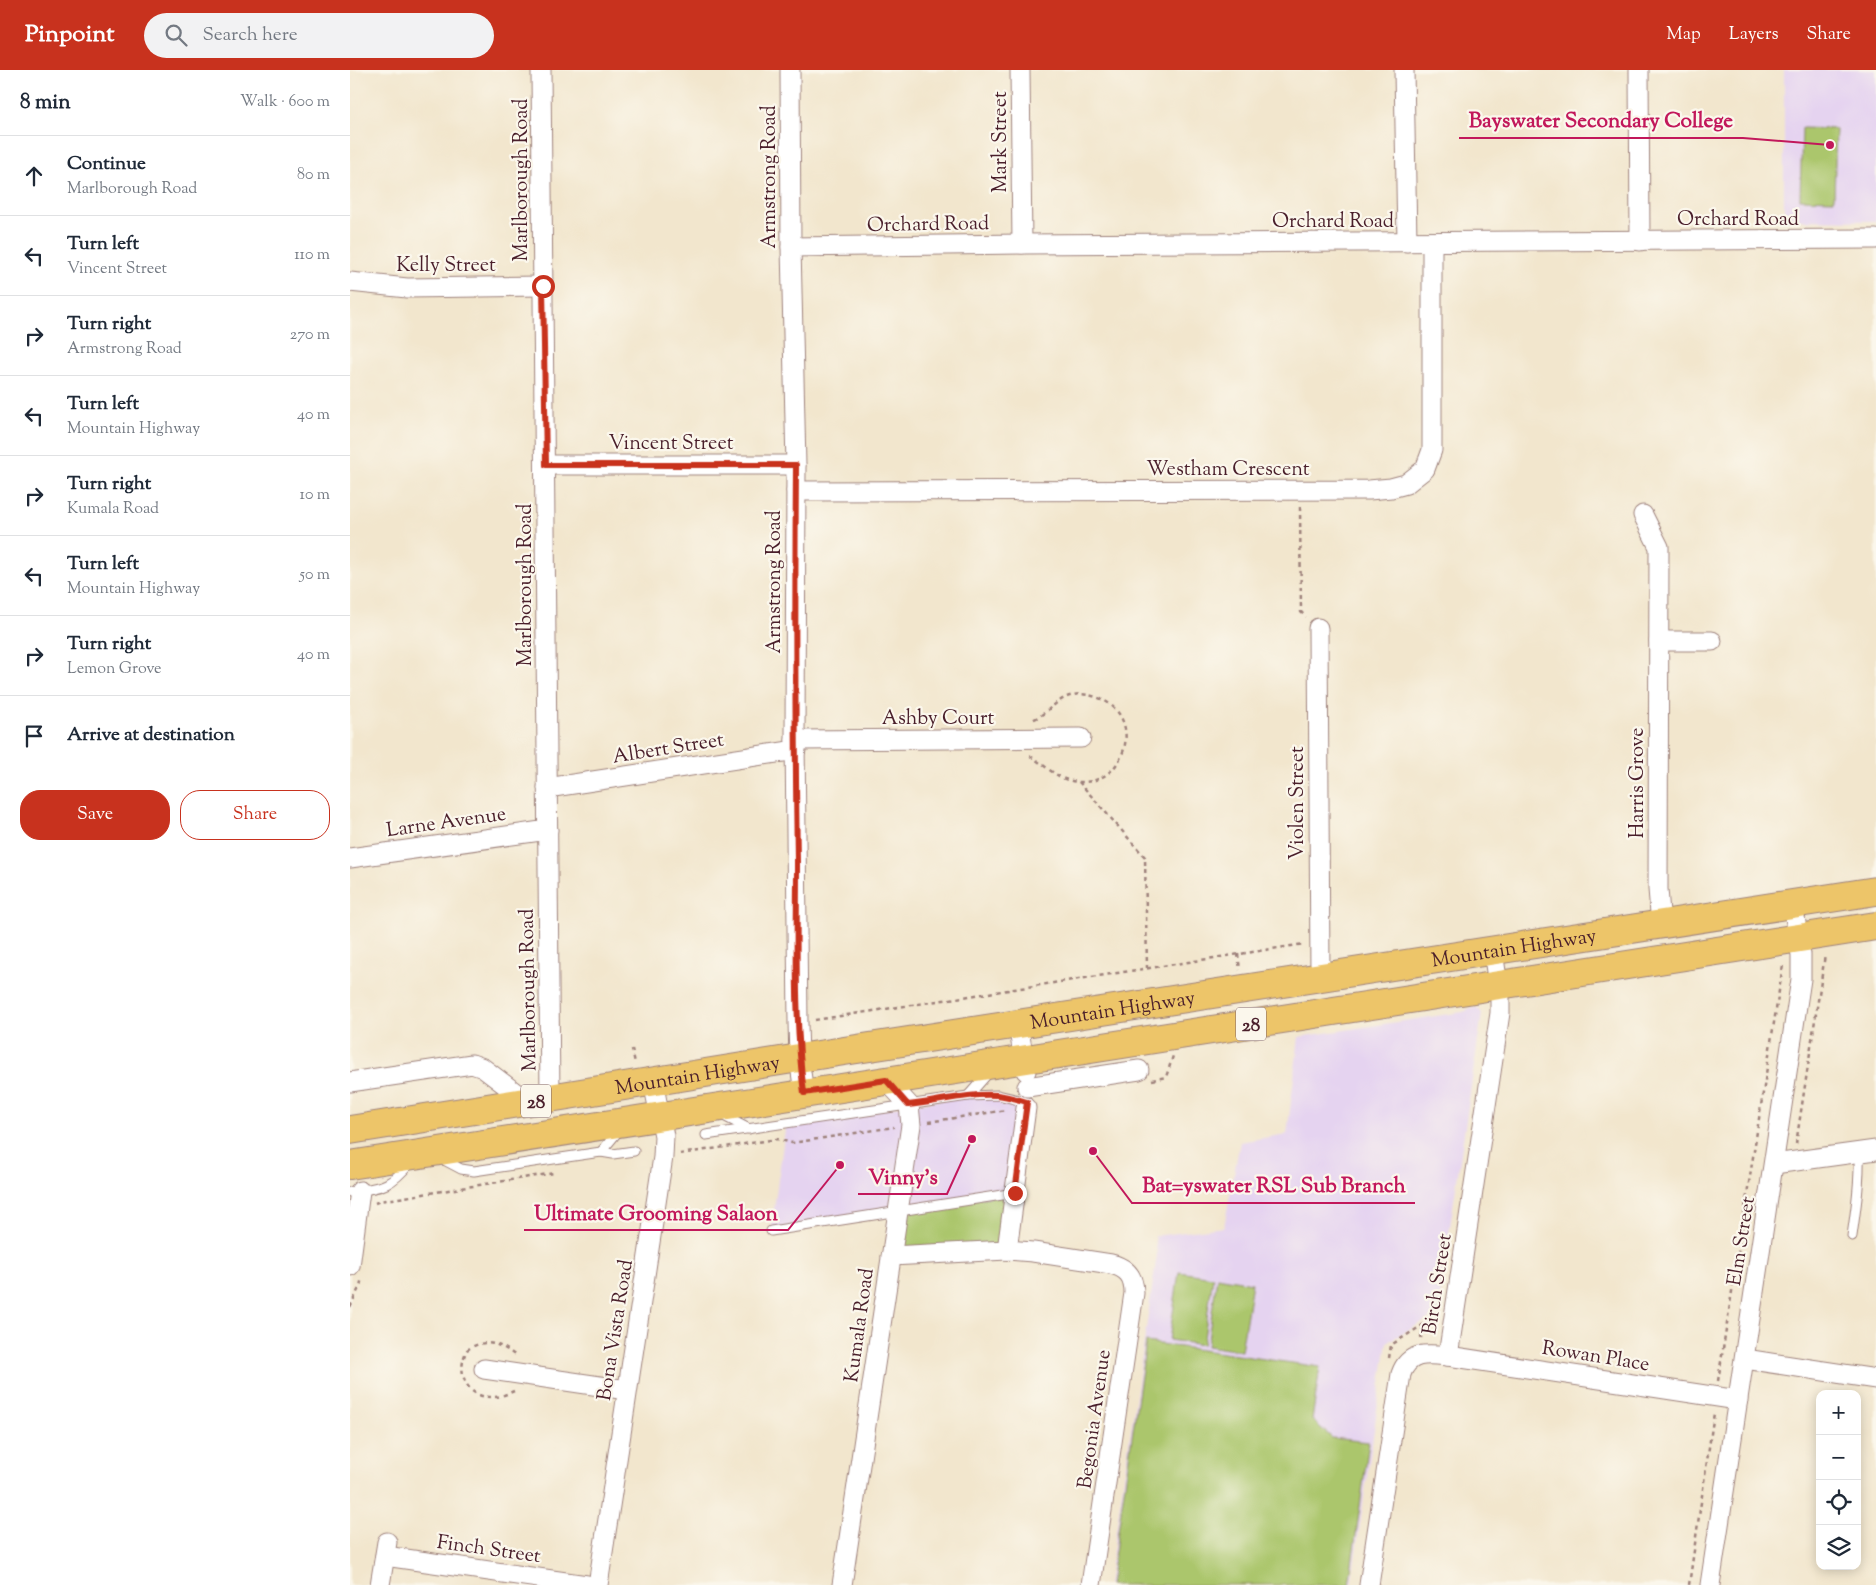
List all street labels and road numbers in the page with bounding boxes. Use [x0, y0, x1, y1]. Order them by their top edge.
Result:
street label: Mark Street [987, 91, 1016, 193]
street label: Marlborough Road [508, 99, 537, 262]
street label: Armstrong Road [756, 105, 785, 249]
street label: Orchard Road [1677, 206, 1799, 235]
street label: Orchard Road [1272, 208, 1394, 237]
street label: Orchard Road [867, 210, 989, 241]
street label: Kelly Street [396, 252, 496, 281]
street label: Vincent Street [609, 430, 734, 459]
street label: Westham Crescent [1146, 456, 1310, 485]
street label: Marlborough Road [512, 504, 541, 667]
street label: Armstrong Road [761, 510, 790, 654]
street label: Ashby Court [882, 705, 994, 734]
street label: Albert Street [611, 726, 726, 773]
street label: Harris Grove [1624, 728, 1653, 838]
street label: Violen Street [1284, 746, 1313, 860]
street label: Larne Avenue [385, 801, 508, 846]
street label: Marlborough Road [514, 908, 545, 1072]
street label: Mountain Highway [1430, 923, 1599, 977]
street label: Mountain Highway [1028, 985, 1198, 1039]
road number: 28 [1236, 1008, 1266, 1041]
street label: Mountain Highway [613, 1049, 783, 1104]
road number: 28 [521, 1084, 551, 1118]
street label: Elm Street [1721, 1194, 1764, 1288]
street label: Birch Street [1416, 1231, 1461, 1337]
street label: Bona Vista Road [591, 1258, 642, 1403]
street label: Kumala Road [838, 1266, 883, 1384]
street label: Rowan Place [1540, 1335, 1651, 1380]
street label: Begonia Avenue [1071, 1348, 1120, 1491]
street label: Finch Street [435, 1529, 543, 1572]

